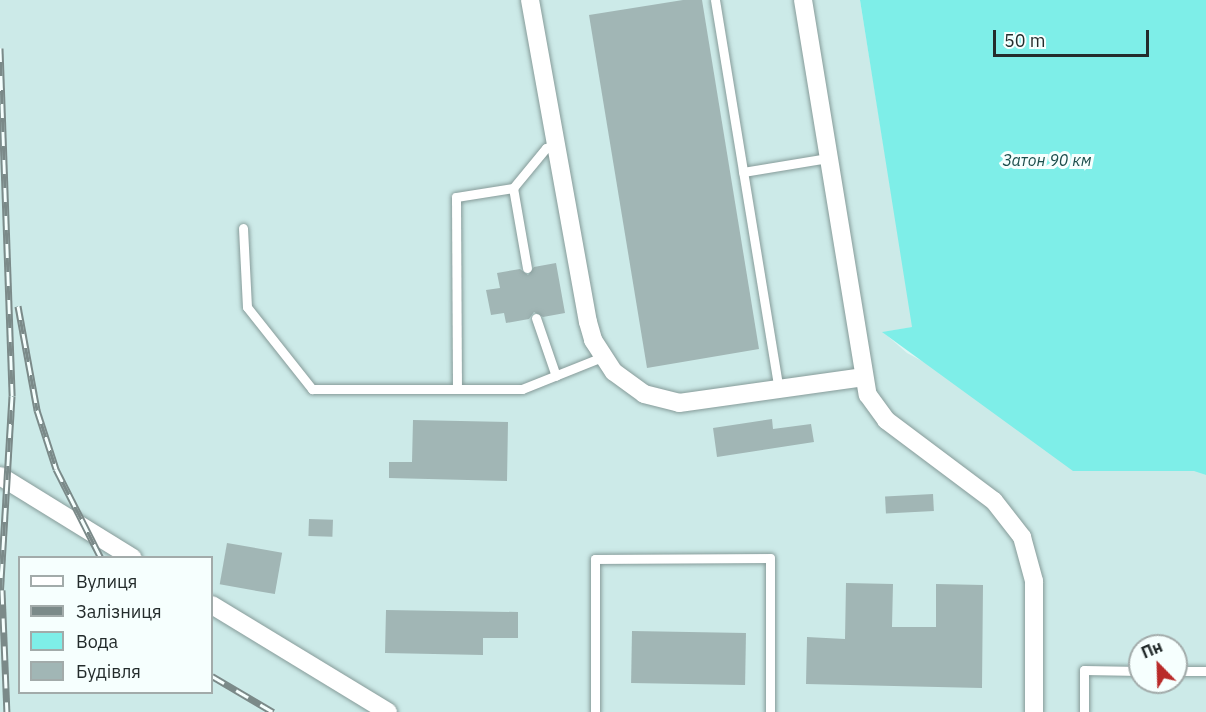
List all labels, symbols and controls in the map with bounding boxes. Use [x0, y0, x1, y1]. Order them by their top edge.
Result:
scale bar [996, 18, 1152, 56]
text: 50 m [1004, 29, 1046, 52]
water label: Затон 90 км [1002, 150, 1092, 170]
legend [18, 556, 213, 694]
text: Вулиця [76, 570, 137, 593]
text: Залізниця [76, 600, 162, 623]
text: Вода [76, 630, 118, 653]
north arrow [1128, 634, 1188, 694]
text: Пн [1138, 636, 1165, 663]
text: Будівля [76, 660, 141, 683]

